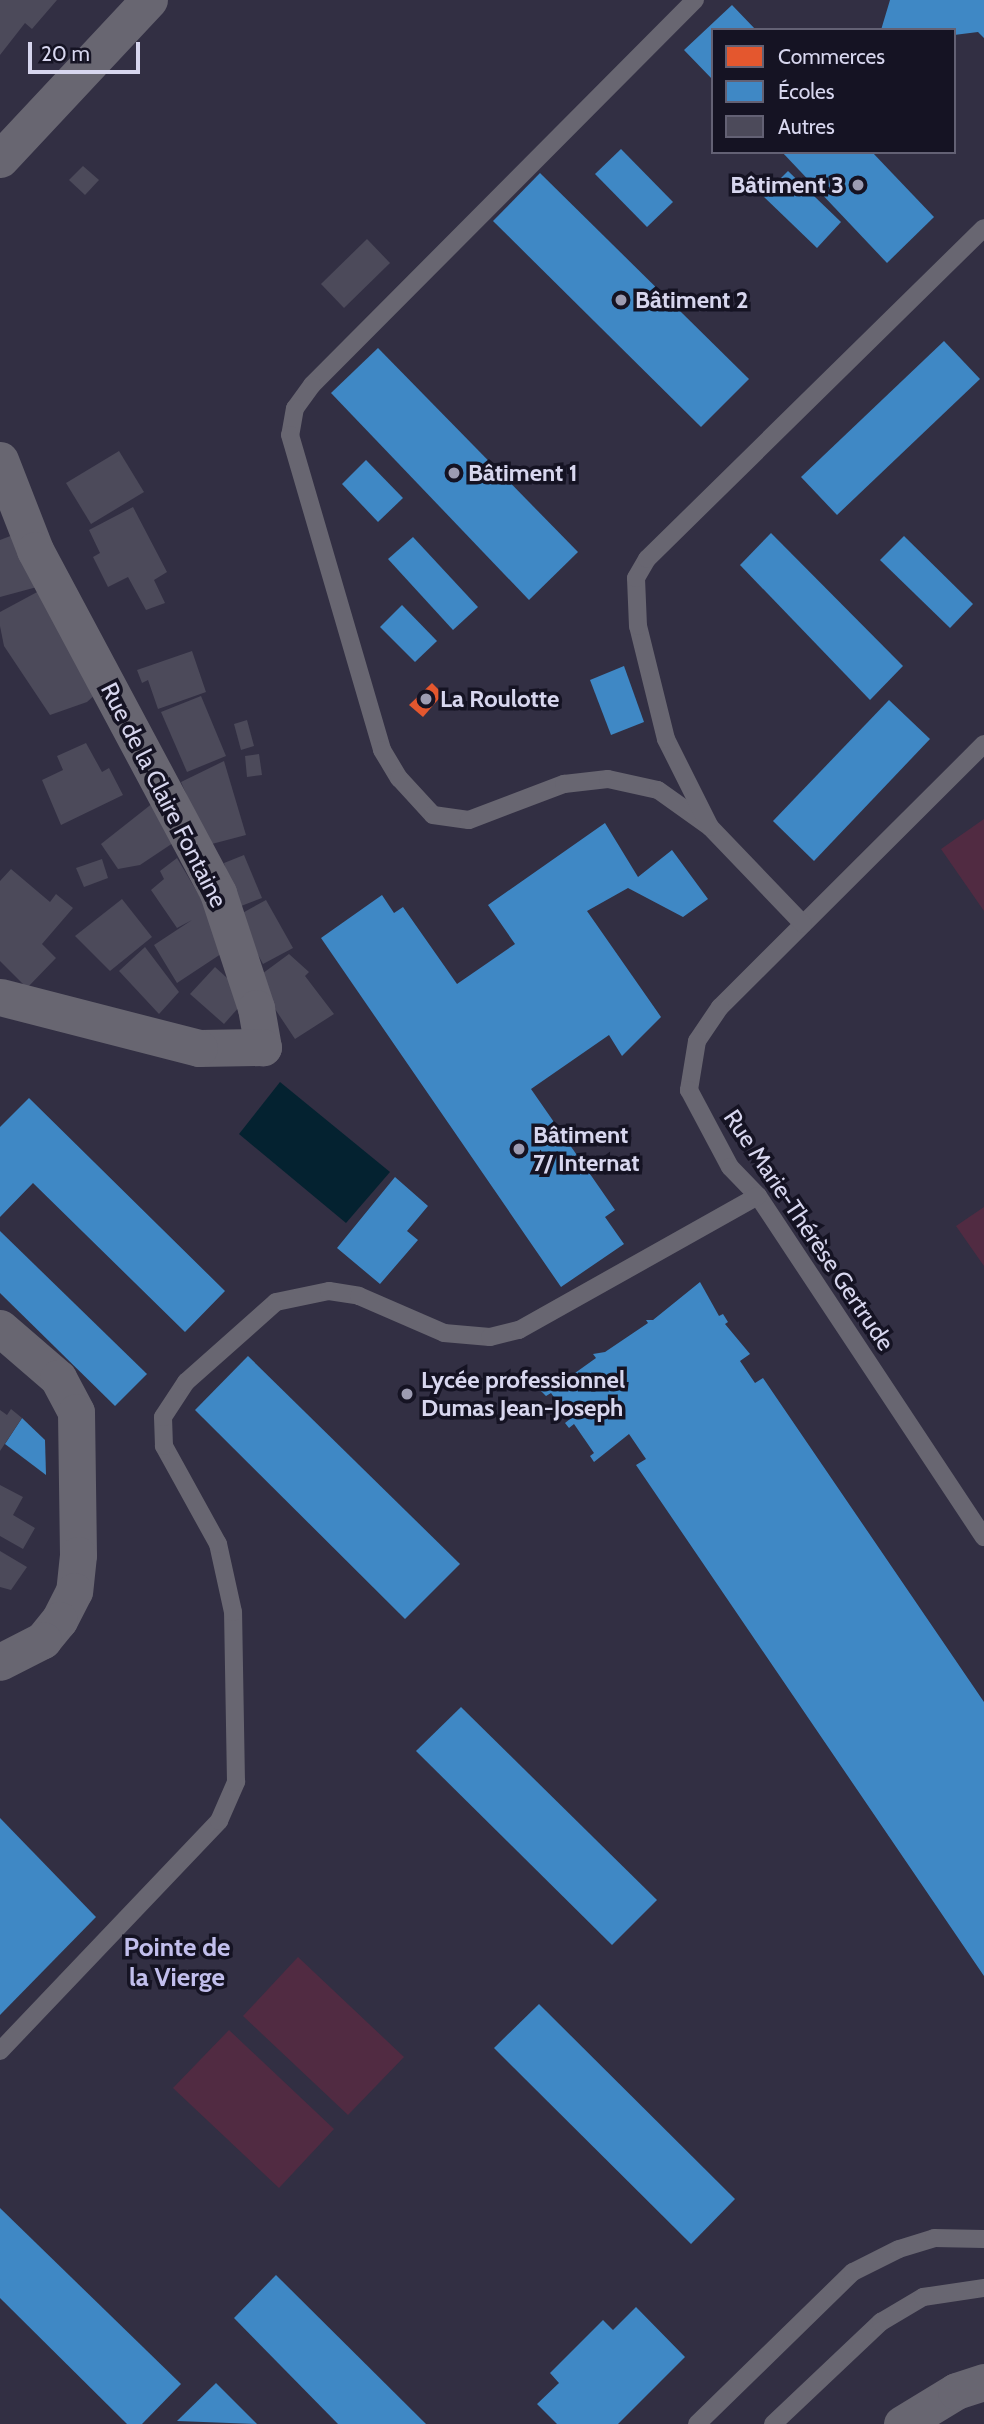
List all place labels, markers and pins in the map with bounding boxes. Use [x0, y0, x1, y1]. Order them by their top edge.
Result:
place label: Bâtiment 3 [730, 171, 844, 199]
marker: Bâtiment 3 [850, 177, 866, 193]
place label: Bâtiment 2 [635, 286, 748, 314]
marker: Bâtiment 2 [613, 292, 629, 308]
place label: Bâtiment 1 [468, 459, 578, 487]
marker: Bâtiment 1 [446, 465, 462, 481]
place label: La Roulotte [440, 685, 559, 713]
marker: La Roulotte [418, 691, 434, 707]
place label: Bâtiment 7/ Internat [533, 1121, 639, 1177]
marker: Bâtiment 7/ Internat [511, 1141, 527, 1157]
place label: Lycée professionnel Dumas Jean-Joseph [421, 1366, 625, 1422]
marker: Lycée professionnel Dumas Jean-Joseph [399, 1386, 415, 1402]

